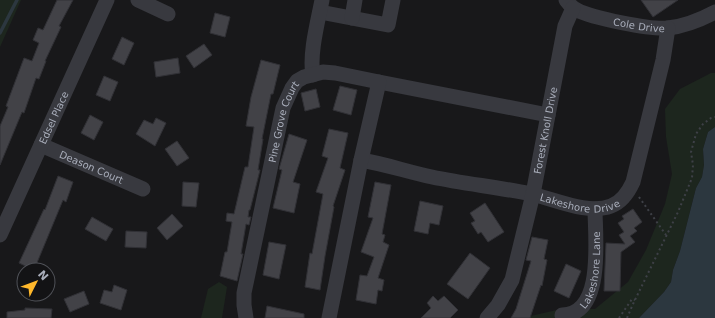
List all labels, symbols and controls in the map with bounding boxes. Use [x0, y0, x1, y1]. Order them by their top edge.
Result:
street label: Cole Drive [612, 16, 665, 34]
street label: Pine Grove Court [267, 79, 301, 164]
street label: Forest Knoll Drive [532, 86, 559, 175]
street label: Edsel Place [37, 90, 71, 146]
street label: Deason Court [58, 149, 125, 186]
street label: Lakeshore Drive [539, 192, 622, 215]
street label: Lakeshore Lane [578, 231, 602, 311]
north arrow [16, 262, 56, 302]
text: N [35, 268, 51, 283]

